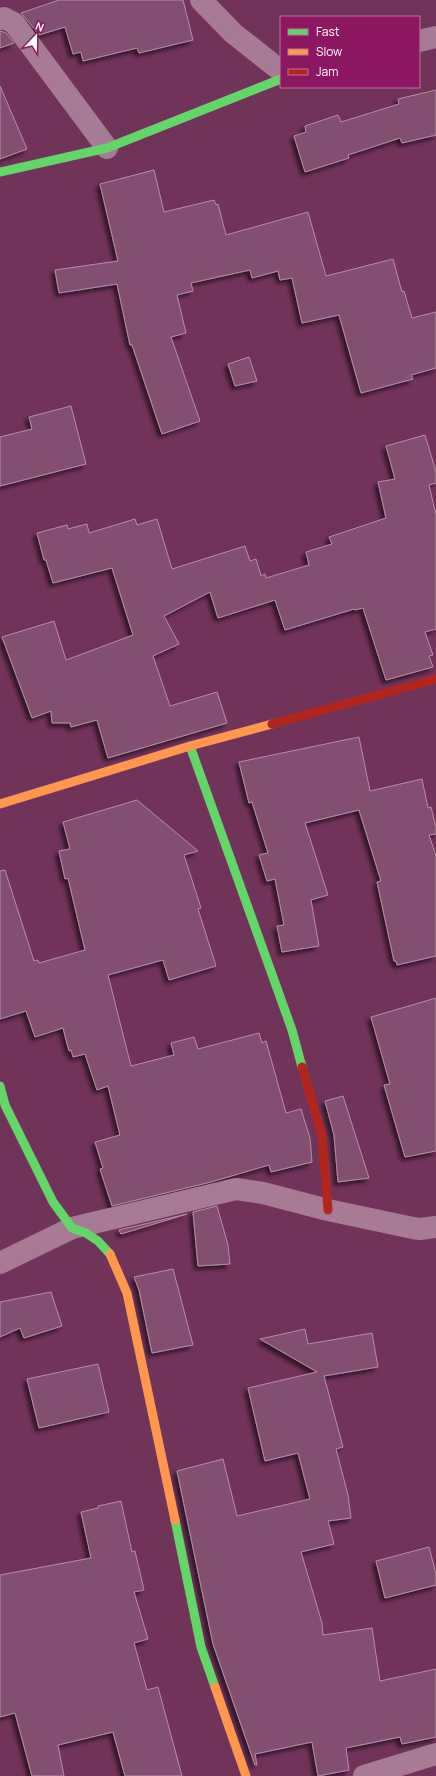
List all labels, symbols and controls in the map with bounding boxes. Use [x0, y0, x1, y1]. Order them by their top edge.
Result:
north arrow [16, 16, 56, 56]
legend [280, 16, 420, 88]
text: N [33, 18, 46, 35]
text: Fast [316, 23, 340, 40]
text: Slow [316, 43, 342, 60]
text: Jam [316, 63, 338, 80]

